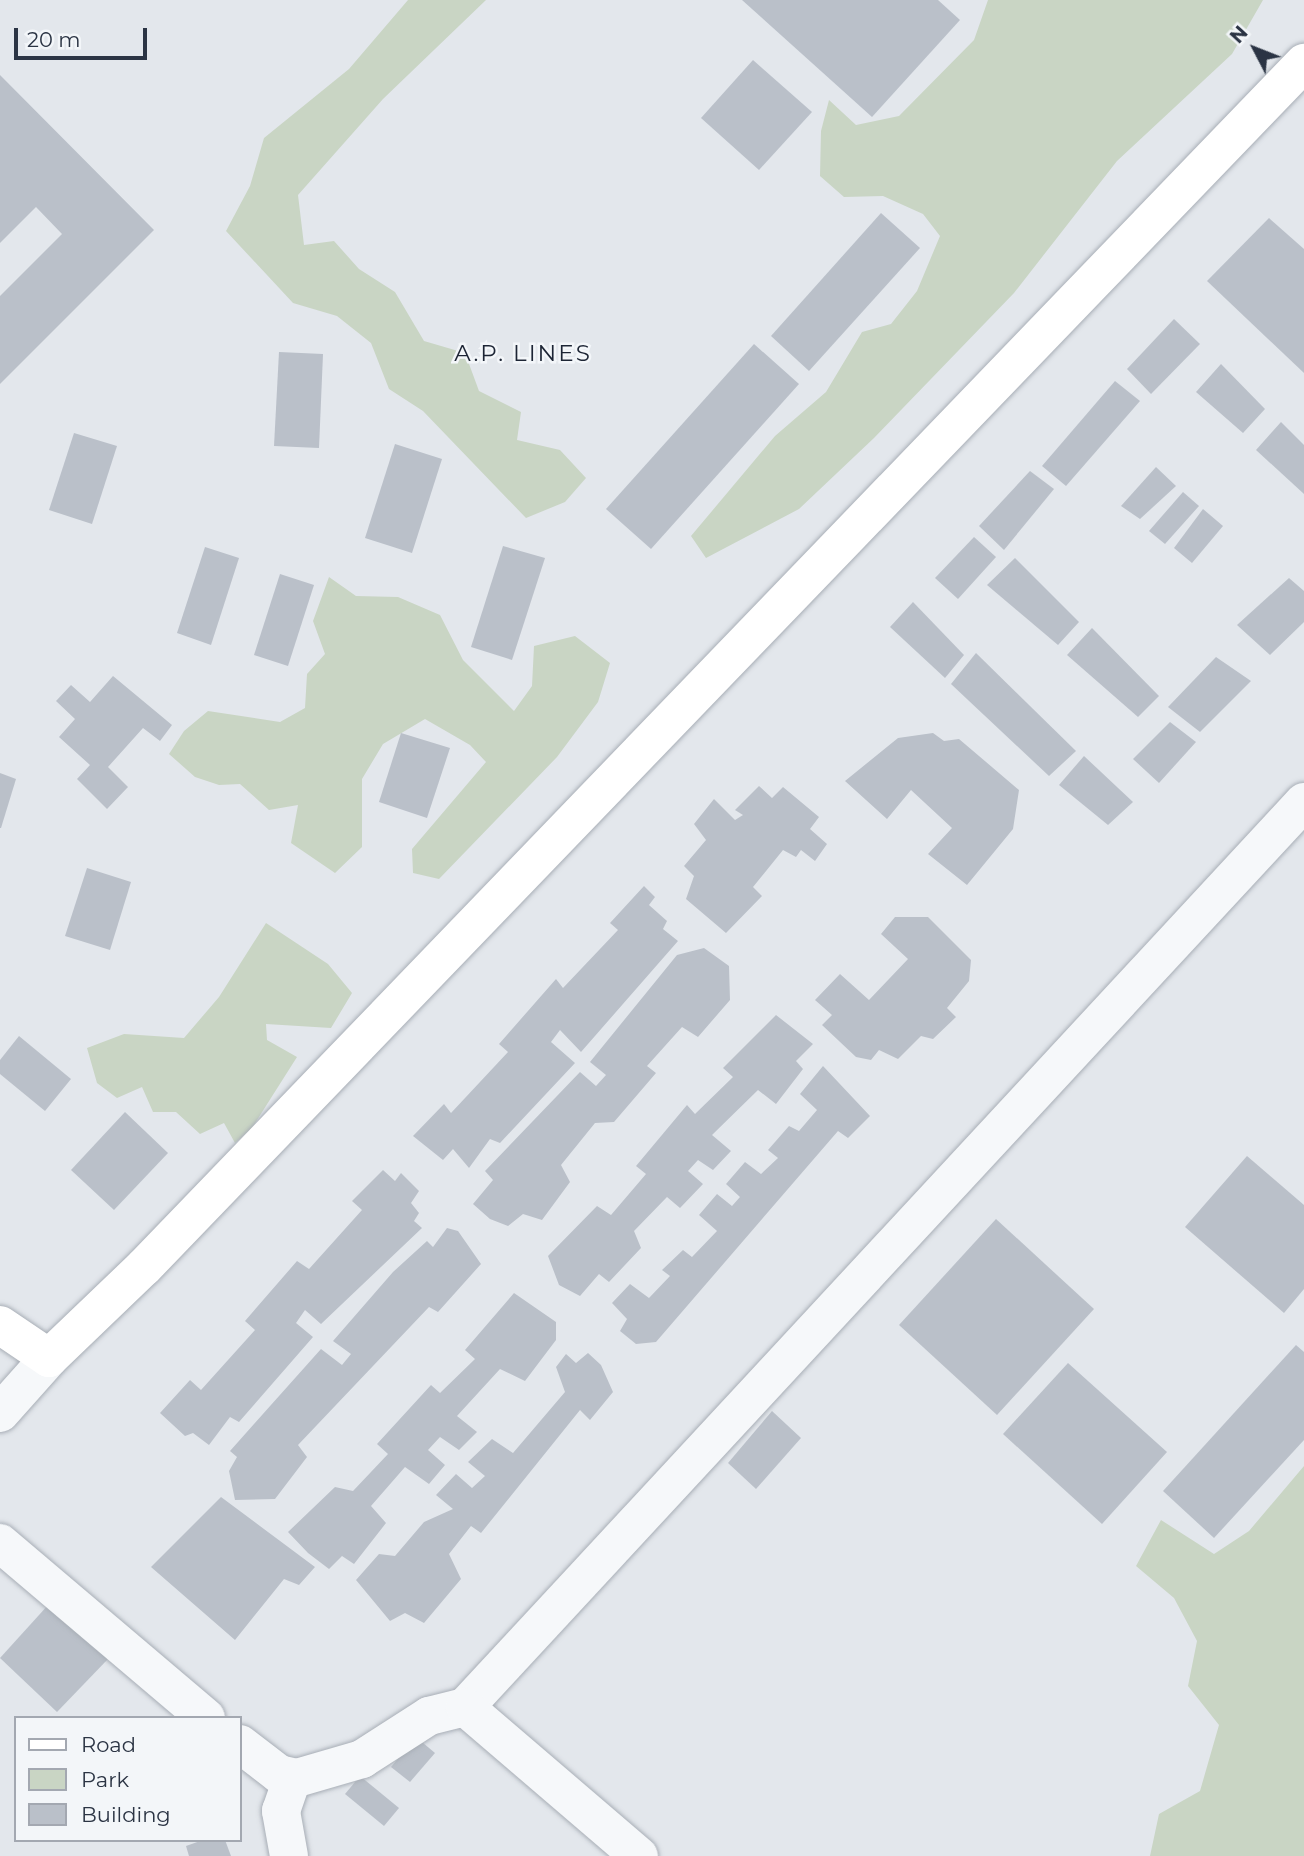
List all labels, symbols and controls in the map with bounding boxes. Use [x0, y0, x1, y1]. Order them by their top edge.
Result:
scale bar [18, 14, 150, 58]
north arrow [1220, 14, 1290, 84]
text: N [1225, 21, 1253, 48]
text: 20 m [27, 27, 81, 52]
district label: A.P. LINES [455, 339, 591, 367]
legend [14, 1716, 242, 1842]
text: Road [81, 1732, 136, 1757]
text: Park [81, 1767, 129, 1792]
text: Building [81, 1802, 171, 1827]

